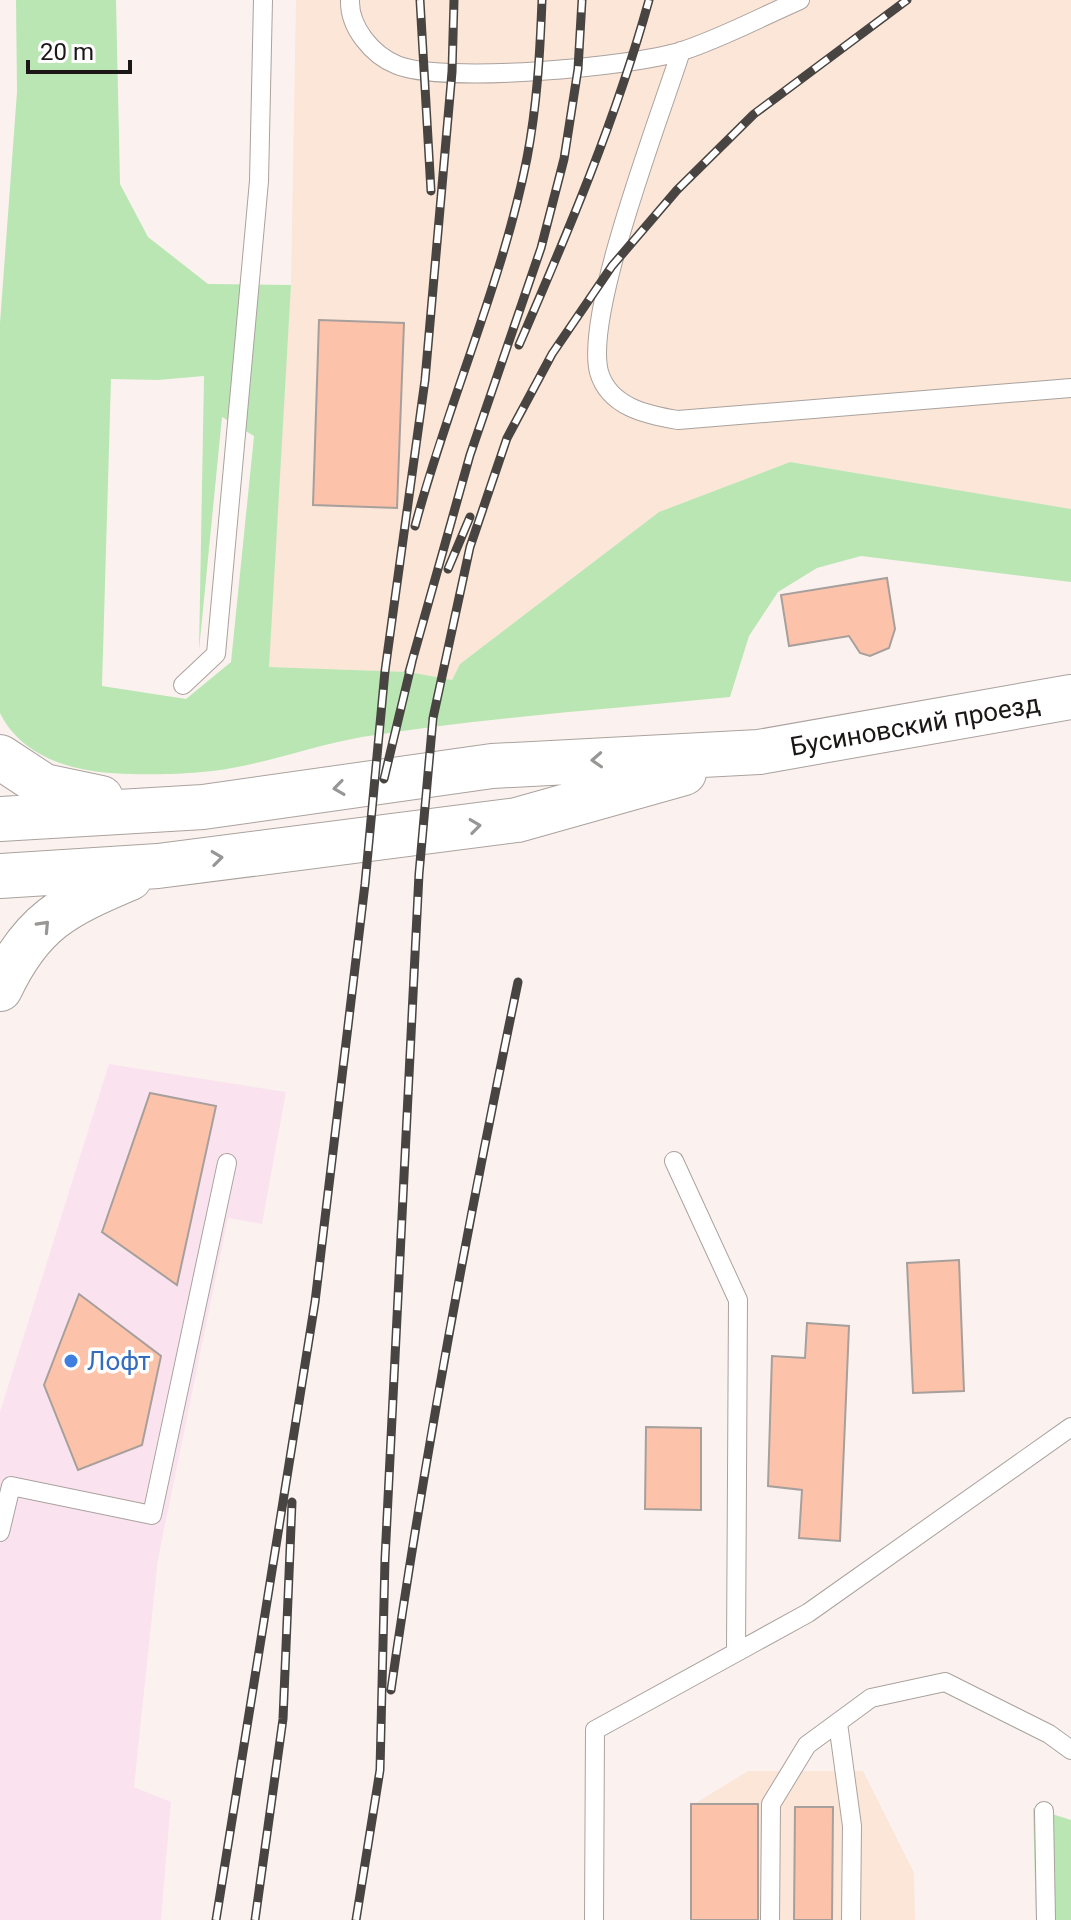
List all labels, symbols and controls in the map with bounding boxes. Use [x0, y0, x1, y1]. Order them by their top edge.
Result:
scale bar [28, 24, 130, 74]
text: 20 m [40, 38, 94, 66]
street label: Бусиновский проезд [788, 688, 1042, 762]
one-way arrow [590, 752, 603, 769]
one-way arrow [332, 779, 346, 796]
one-way arrow [469, 817, 482, 834]
one-way arrow [210, 850, 224, 867]
one-way arrow [34, 920, 48, 935]
place label: Лофт [87, 1346, 151, 1376]
marker: Лофт [62, 1352, 80, 1370]

